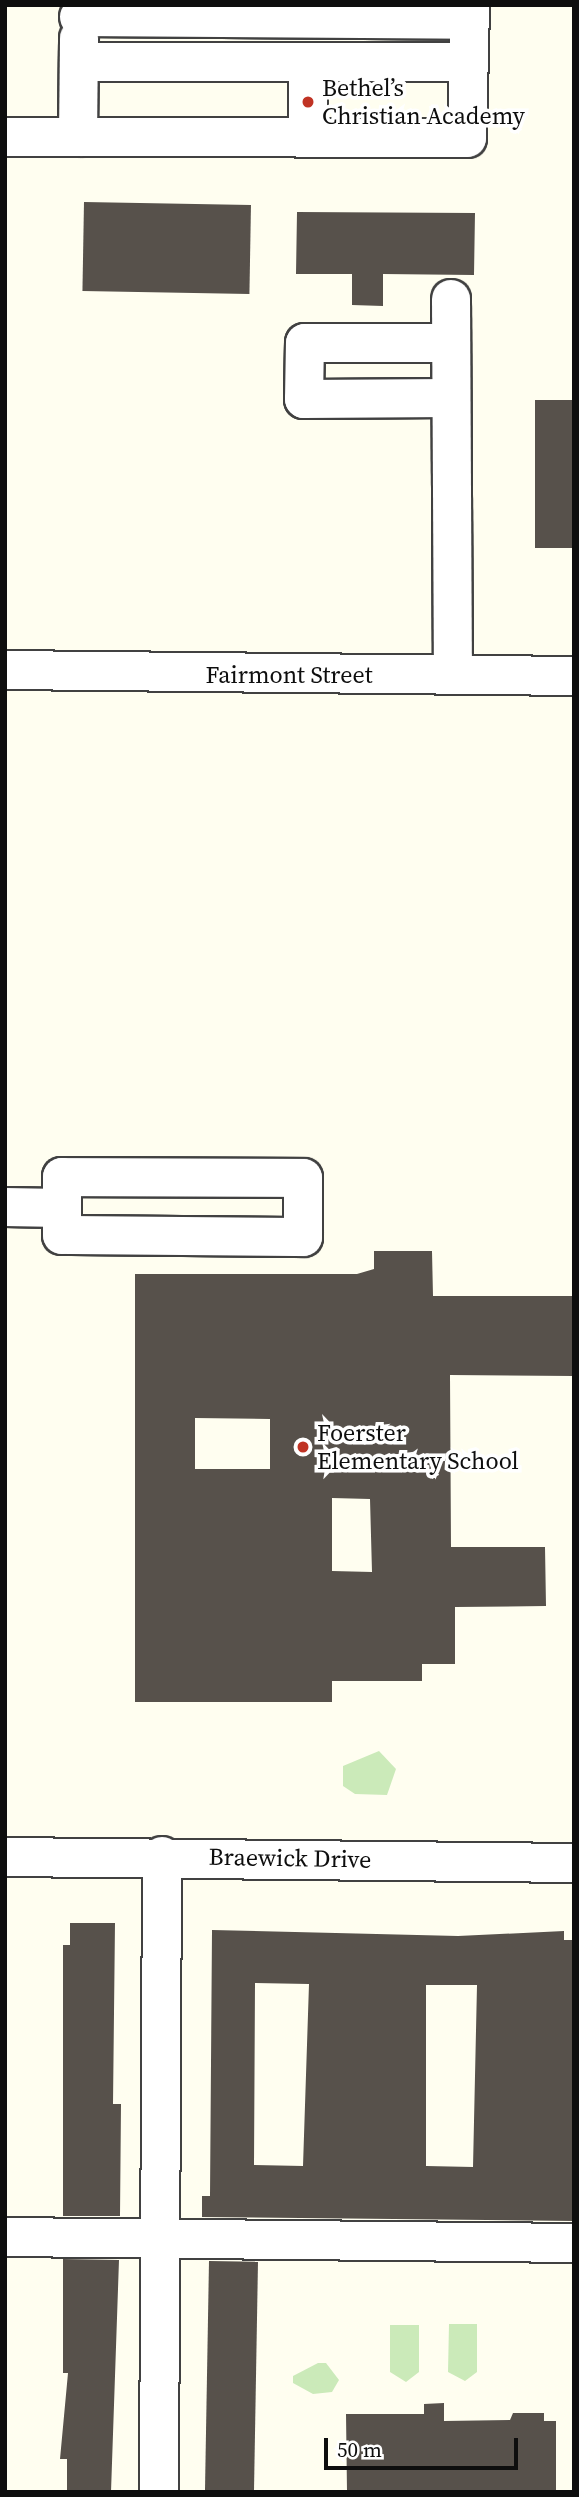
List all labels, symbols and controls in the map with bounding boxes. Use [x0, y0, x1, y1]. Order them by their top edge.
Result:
place label: Bethel’s Christian Academy [322, 74, 525, 130]
marker: Bethel’s Christian Academy [300, 94, 316, 110]
street label: Fairmont Street [205, 661, 373, 689]
place label: Foerster Elementary School [317, 1419, 519, 1475]
marker: Foerster Elementary School [295, 1439, 311, 1455]
street label: Braewick Drive [208, 1842, 372, 1874]
scale bar [327, 2424, 521, 2468]
text: 50 m [337, 2435, 382, 2464]

